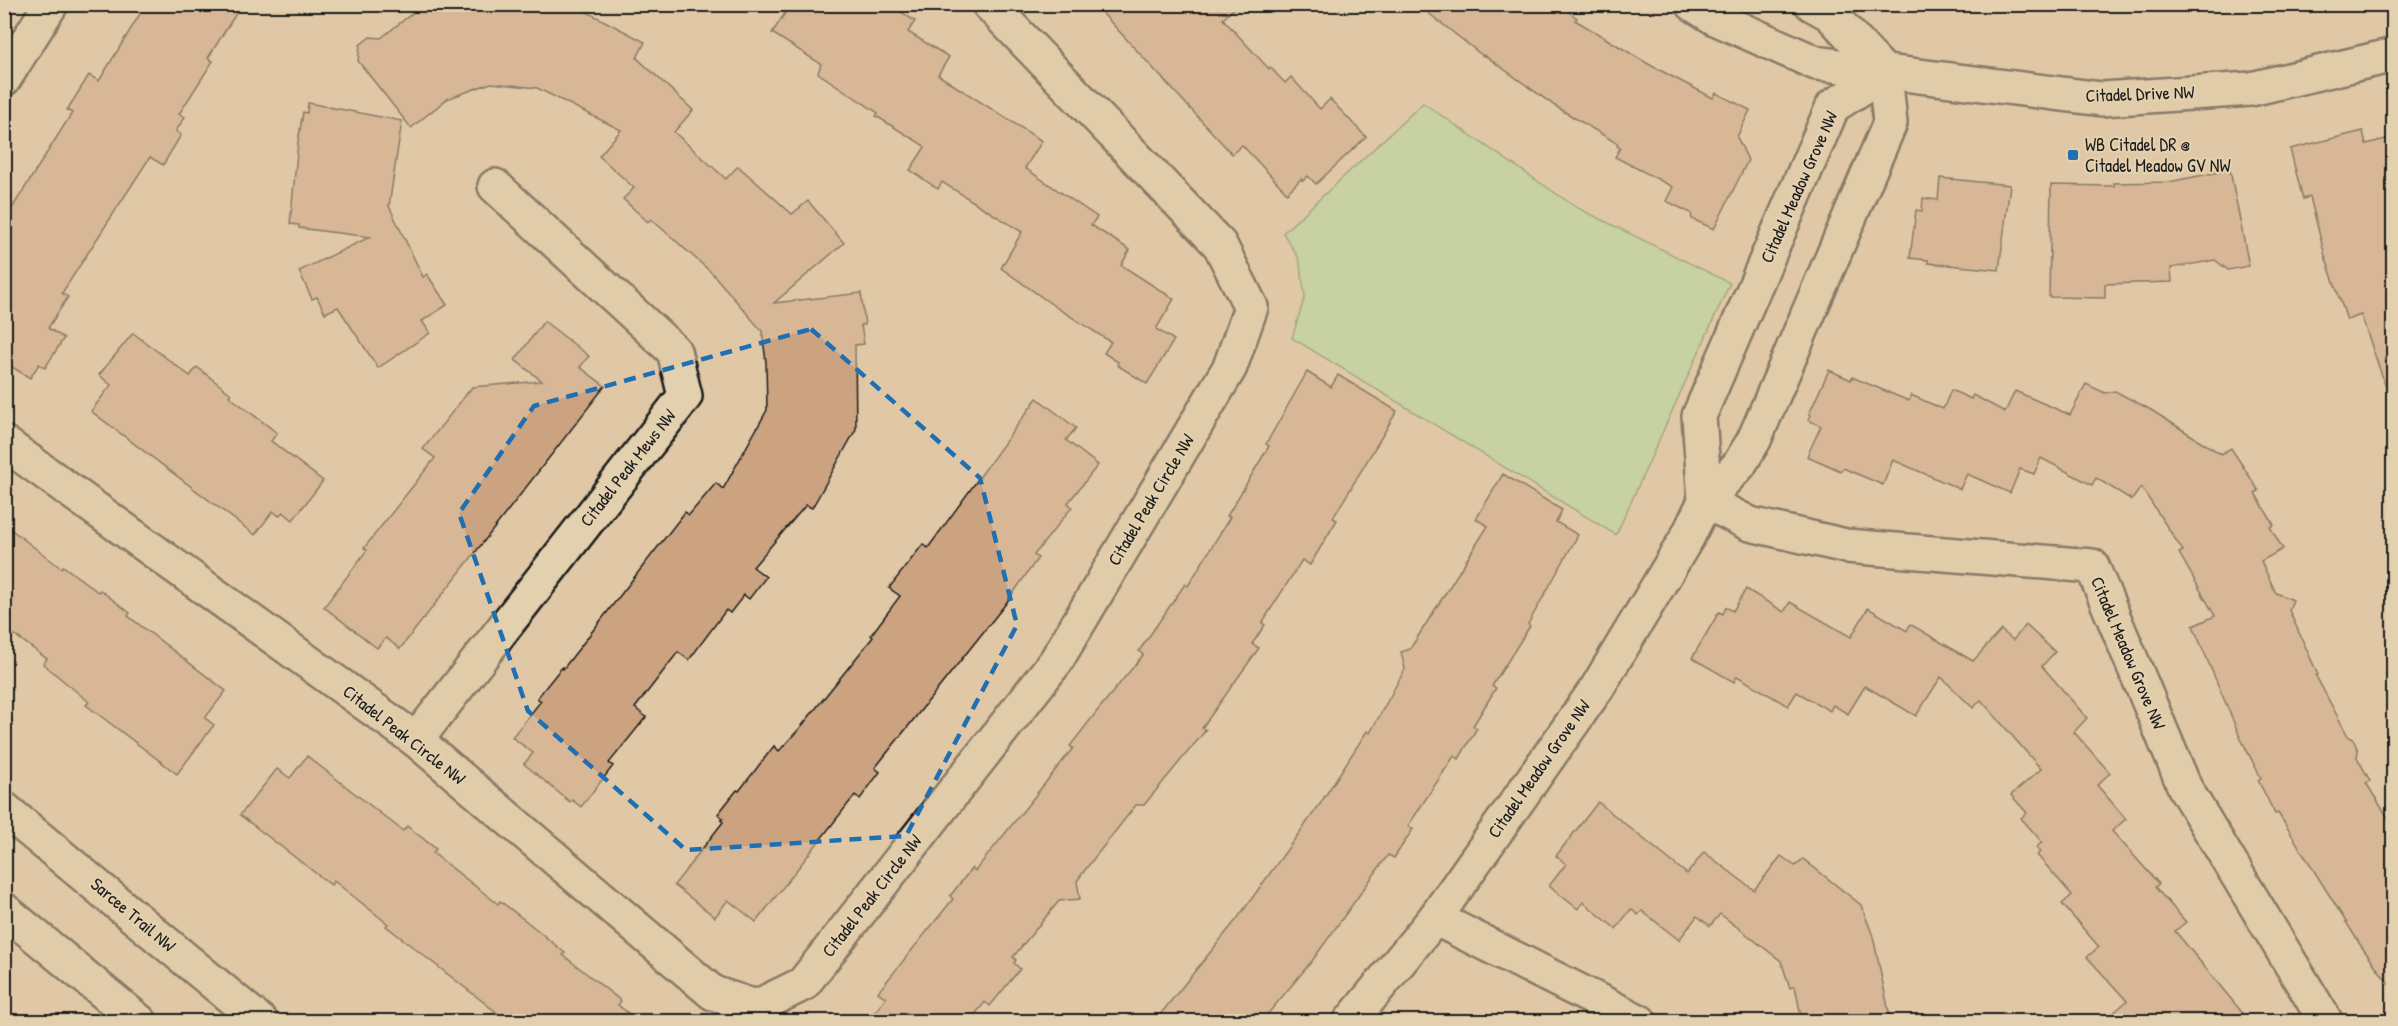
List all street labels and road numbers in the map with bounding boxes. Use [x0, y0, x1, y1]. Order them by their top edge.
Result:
street label: Citadel Drive NW [2085, 79, 2195, 108]
street label: Citadel Meadow Grove NW [1754, 107, 1843, 267]
street label: Citadel Peak Mews NW [574, 404, 681, 532]
street label: Citadel Peak Circle NW [1101, 429, 1200, 570]
street label: Citadel Meadow Grove NW [2085, 572, 2172, 733]
street label: Citadel Peak Circle NW [338, 679, 471, 790]
street label: Citadel Meadow Grove NW [1481, 694, 1596, 843]
street label: Citadel Peak Circle NW [816, 829, 927, 962]
street label: Sarcee Trail NW [86, 872, 181, 958]

